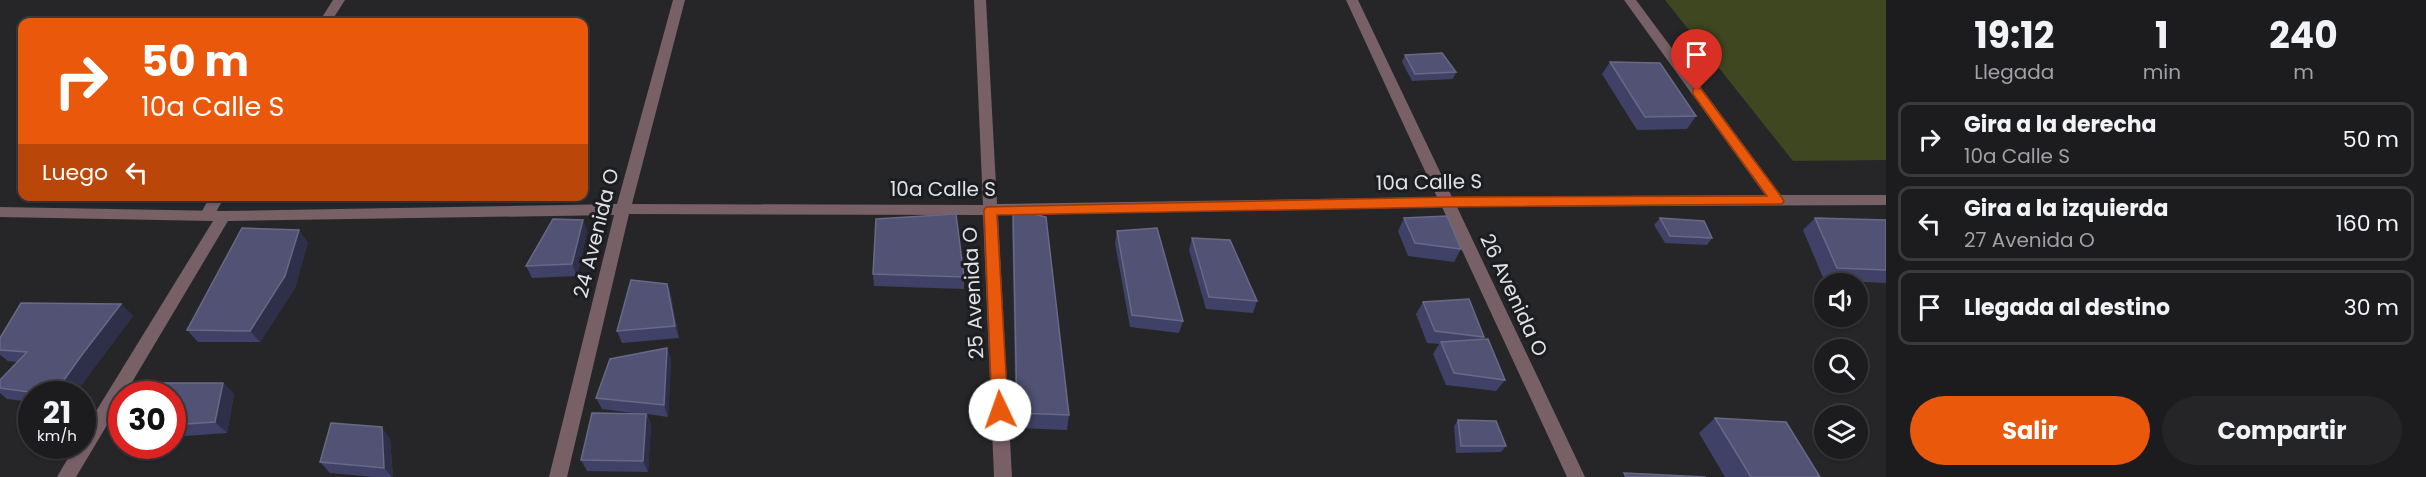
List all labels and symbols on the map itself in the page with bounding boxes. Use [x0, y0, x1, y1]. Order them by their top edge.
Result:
pin [1671, 29, 1722, 91]
street label: 24 Avenida O [566, 165, 626, 301]
street label: 10a Calle S [1376, 167, 1482, 197]
street label: 10a Calle S [890, 175, 996, 203]
street label: 25 Avenida O [956, 226, 990, 360]
street label: 26 Avenida O [1473, 229, 1555, 361]
position arrow [968, 378, 1032, 442]
speed limit sign: 30 [108, 381, 186, 459]

